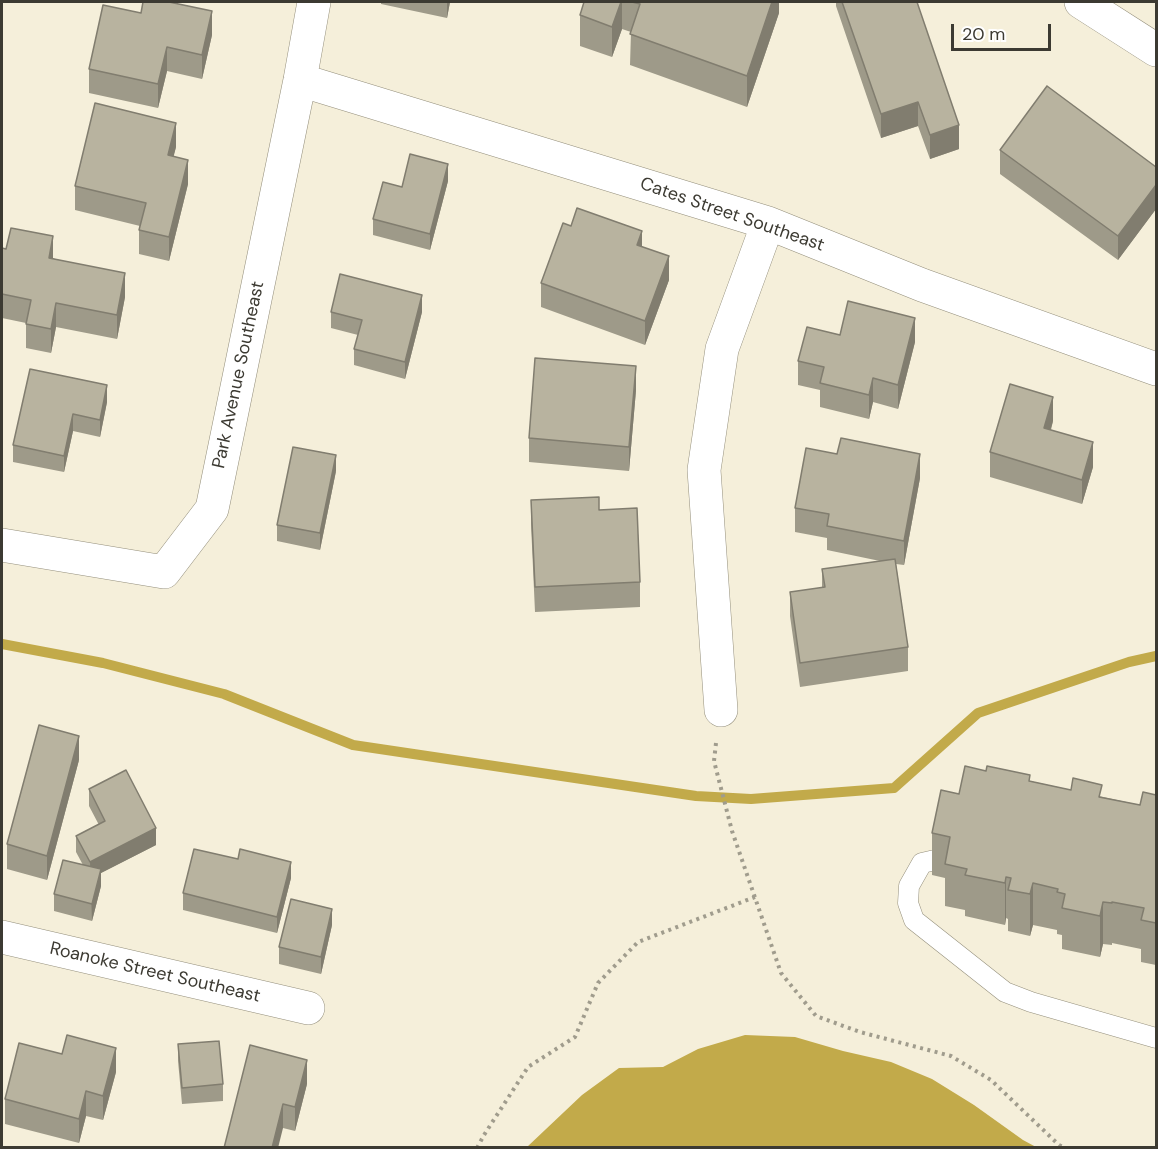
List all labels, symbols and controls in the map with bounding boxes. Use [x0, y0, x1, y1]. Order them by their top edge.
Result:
scale bar [954, 12, 1054, 50]
text: 20 m [962, 22, 1005, 46]
street label: Cates Street Southeast [637, 173, 827, 257]
street label: Park Avenue Southeast [209, 279, 269, 471]
street label: Roanoke Street Southeast [48, 938, 262, 1008]

